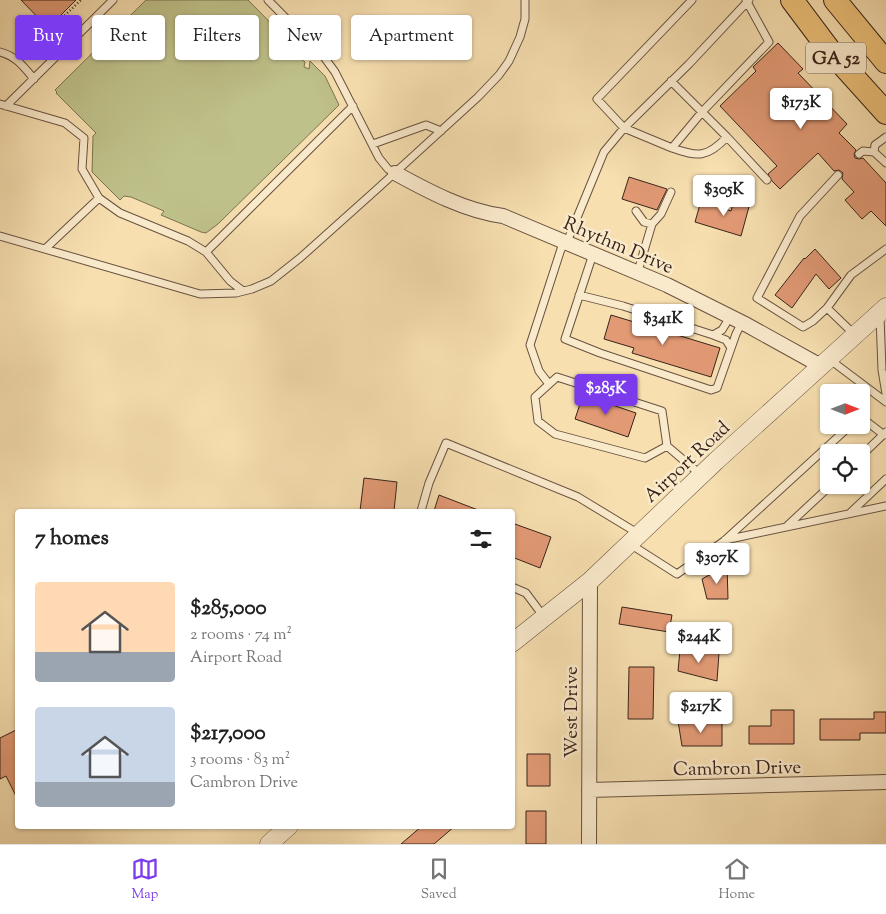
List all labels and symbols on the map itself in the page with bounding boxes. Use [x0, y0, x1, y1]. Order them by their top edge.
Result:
road number: GA 52 [806, 42, 866, 74]
pin: $173K [766, 88, 836, 130]
pin: $305K [689, 174, 759, 217]
street label: Rhythm Drive [559, 211, 677, 282]
pin: $341K [628, 304, 698, 346]
pin: $285K [571, 374, 641, 416]
north arrow [820, 384, 870, 434]
street label: Airport Road [639, 416, 737, 510]
pin: $307K [682, 542, 752, 585]
pin: $244K [664, 622, 734, 664]
street label: West Drive [559, 666, 586, 758]
pin: $217K [666, 692, 736, 734]
street label: Cambron Drive [673, 755, 802, 784]

